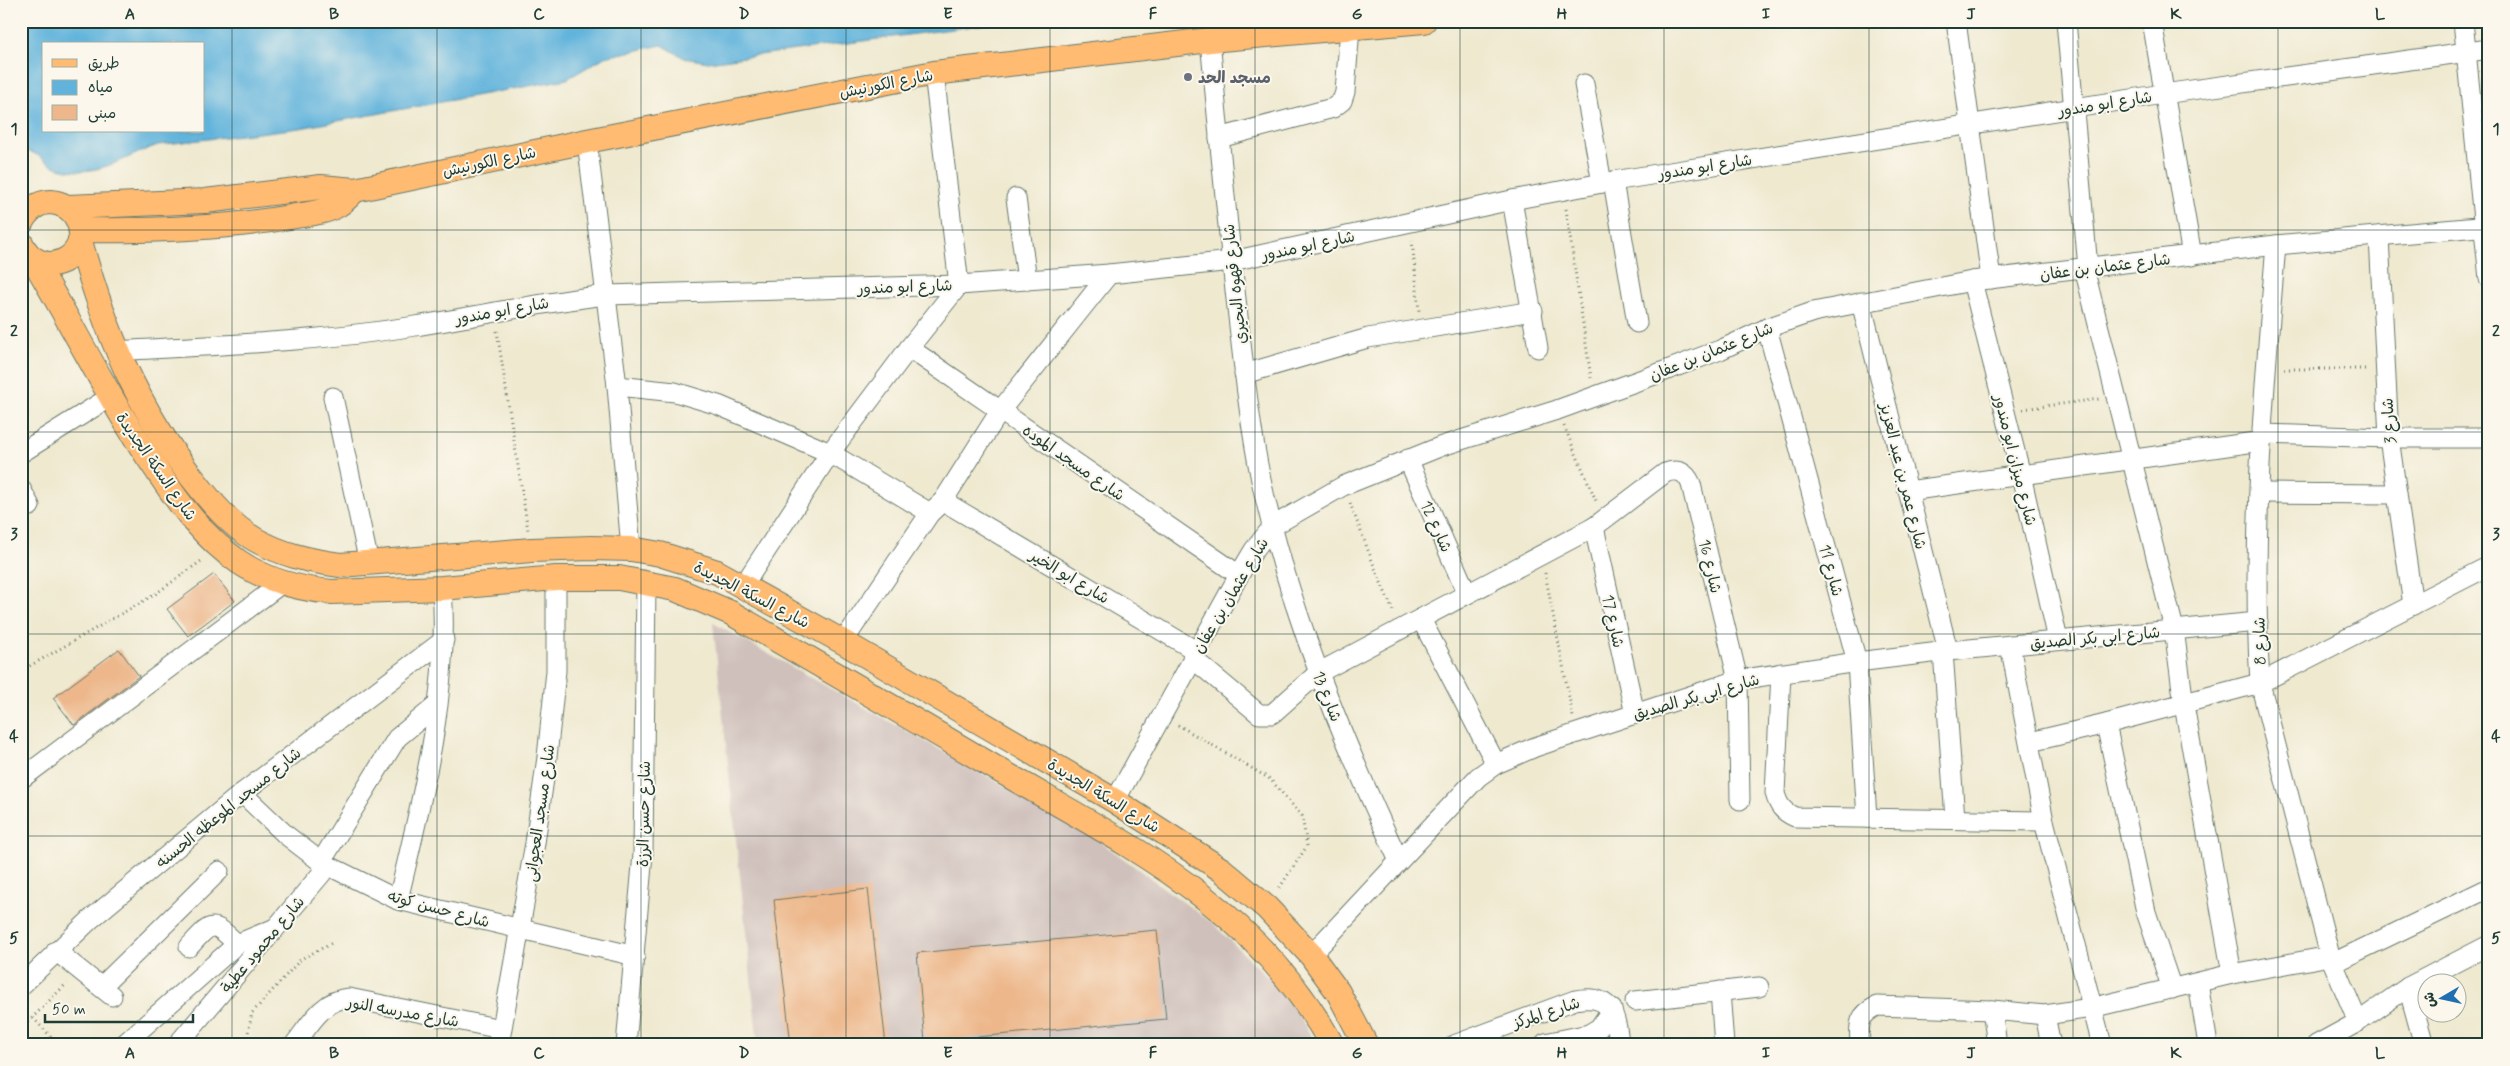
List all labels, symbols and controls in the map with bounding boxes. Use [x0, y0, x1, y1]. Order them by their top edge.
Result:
text: A [125, 4, 135, 25]
text: B [329, 4, 339, 25]
text: C [533, 4, 545, 25]
text: D [738, 4, 750, 25]
text: E [943, 4, 953, 25]
text: F [1149, 4, 1158, 25]
text: G [1352, 4, 1363, 25]
text: H [1557, 4, 1568, 25]
text: I [1762, 4, 1771, 25]
text: J [1966, 4, 1976, 25]
text: K [2170, 4, 2182, 25]
text: L [2375, 4, 2386, 25]
legend [42, 42, 205, 132]
text: طريق [88, 54, 120, 74]
street label: شارع الكورنيش [838, 65, 935, 104]
place label: مسجد الحد [1198, 68, 1271, 89]
marker: مسجد الحد [1182, 71, 1194, 83]
text: مياه [88, 78, 113, 98]
street label: شارع ابو مندور [2055, 87, 2154, 123]
text: مبنى [88, 104, 116, 124]
text: 1 [10, 119, 18, 140]
text: 1 [2492, 119, 2500, 140]
street label: شارع الكورنيش [441, 142, 538, 183]
street label: شارع ابو مندور [1655, 150, 1754, 186]
street label: شارع قهوه البحيري [1219, 223, 1252, 345]
street label: شارع ابو مندور [1258, 226, 1357, 267]
street label: شارع عثمان بن عفان [2039, 249, 2172, 286]
street label: شارع ابو مندور [855, 275, 953, 300]
street label: شارع ابو مندور [452, 293, 551, 330]
street label: شارع عثمان بن عفان [1647, 318, 1776, 387]
text: 2 [10, 321, 18, 342]
text: 2 [2492, 321, 2500, 342]
street label: شارع ميزان ابو مندور [1988, 391, 2041, 528]
street label: شارع 3 [2377, 397, 2402, 445]
street label: شارع عمر بن عبد العزيز [1874, 399, 1931, 552]
street label: شارع السكة الجديدة [111, 409, 201, 525]
street label: شارع مسجد الموده [1018, 420, 1128, 506]
street label: شارع 12 [1415, 497, 1456, 556]
text: 3 [10, 524, 18, 545]
text: 3 [2492, 524, 2500, 545]
street label: شارع عثمان بن عفان [1188, 534, 1274, 657]
street label: شارع 16 [1693, 537, 1726, 595]
street label: شارع 11 [1814, 542, 1848, 599]
street label: شارع ابو الخير [1024, 544, 1113, 609]
street label: شارع السكة الجديدة [690, 557, 813, 634]
street label: شارع 17 [1597, 593, 1628, 650]
street label: شارع 8 [2250, 617, 2271, 665]
street label: شارع ابى بكر الصديق [2029, 622, 2161, 655]
street label: شارع 13 [1307, 668, 1346, 725]
street label: شارع ابى بكر الصديق [1631, 669, 1762, 726]
text: 4 [9, 726, 19, 747]
text: 4 [2491, 726, 2501, 747]
street label: شارع مسجد الموعظه الحسنه [152, 743, 306, 873]
street label: شارع مسجد العجوانى [520, 743, 561, 883]
street label: شارع السكة الجديدة [1043, 754, 1163, 838]
street label: شارع حسن الرزة [633, 761, 656, 867]
street label: شارع حسن كوته [385, 886, 492, 933]
street label: شارع محمود عطية [216, 892, 310, 998]
text: 5 [9, 928, 19, 949]
text: 5 [2491, 928, 2501, 949]
north arrow [2418, 974, 2468, 1024]
scale bar [45, 991, 192, 1023]
text: ش [2420, 991, 2440, 1009]
street label: شارع مدرسه النور [343, 992, 461, 1033]
street label: شارع المركز [1508, 993, 1583, 1035]
text: 50 m [52, 1000, 86, 1020]
text: A [125, 1043, 135, 1064]
text: B [329, 1043, 339, 1064]
text: C [533, 1043, 545, 1064]
text: D [738, 1043, 750, 1064]
text: E [943, 1043, 953, 1064]
text: F [1149, 1043, 1158, 1064]
text: G [1352, 1043, 1363, 1064]
text: H [1557, 1043, 1568, 1064]
text: I [1762, 1043, 1771, 1064]
text: J [1966, 1043, 1976, 1064]
text: K [2170, 1043, 2182, 1064]
text: L [2375, 1043, 2386, 1064]

